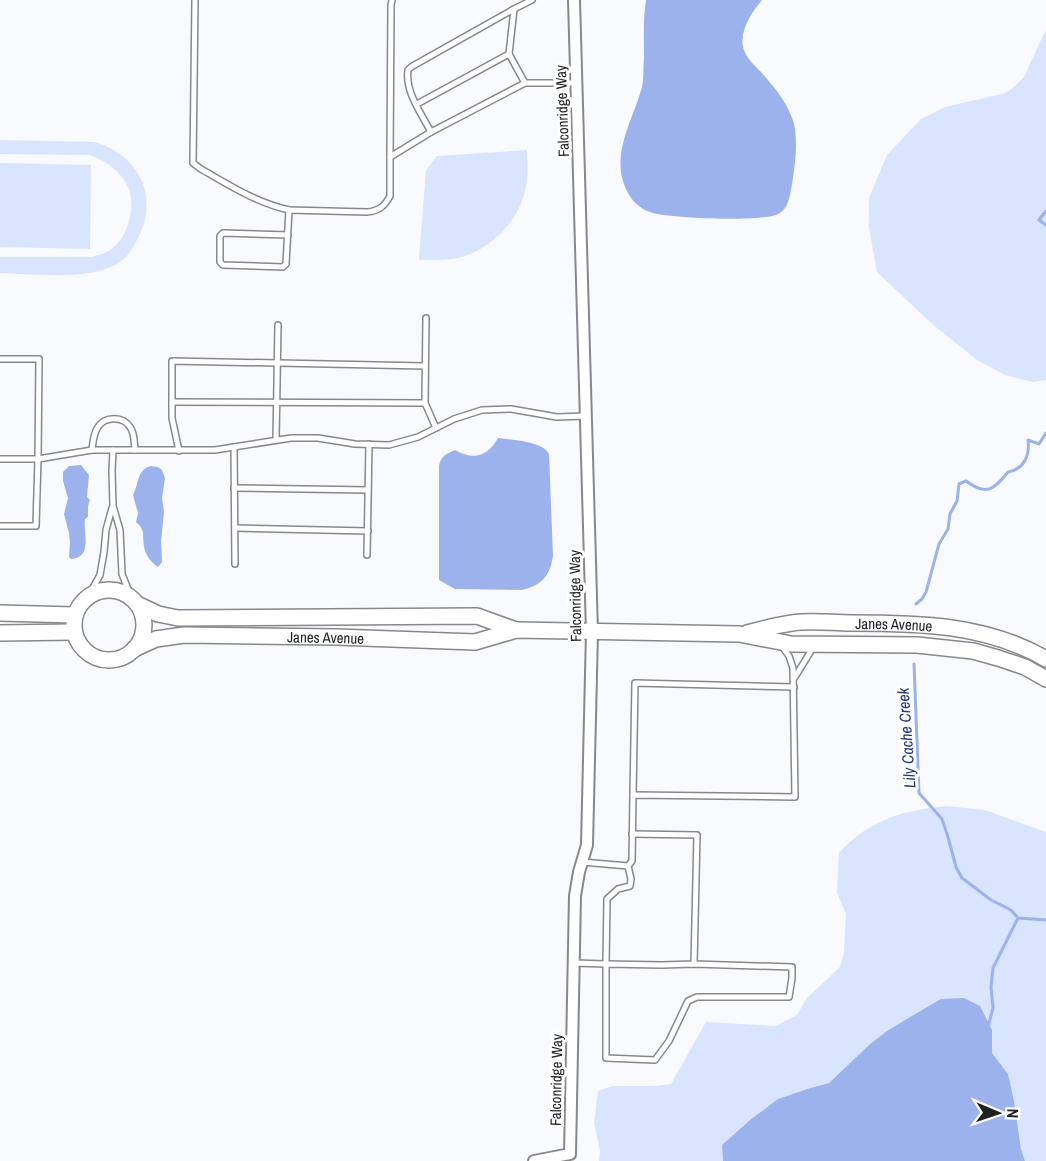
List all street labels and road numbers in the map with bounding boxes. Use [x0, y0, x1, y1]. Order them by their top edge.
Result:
street label: Falconridge Way [550, 64, 574, 157]
street label: Falconridge Way [564, 549, 586, 642]
street label: Janes Avenue [855, 613, 933, 636]
street label: Janes Avenue [287, 626, 365, 649]
street label: Falconridge Way [545, 1033, 567, 1126]

